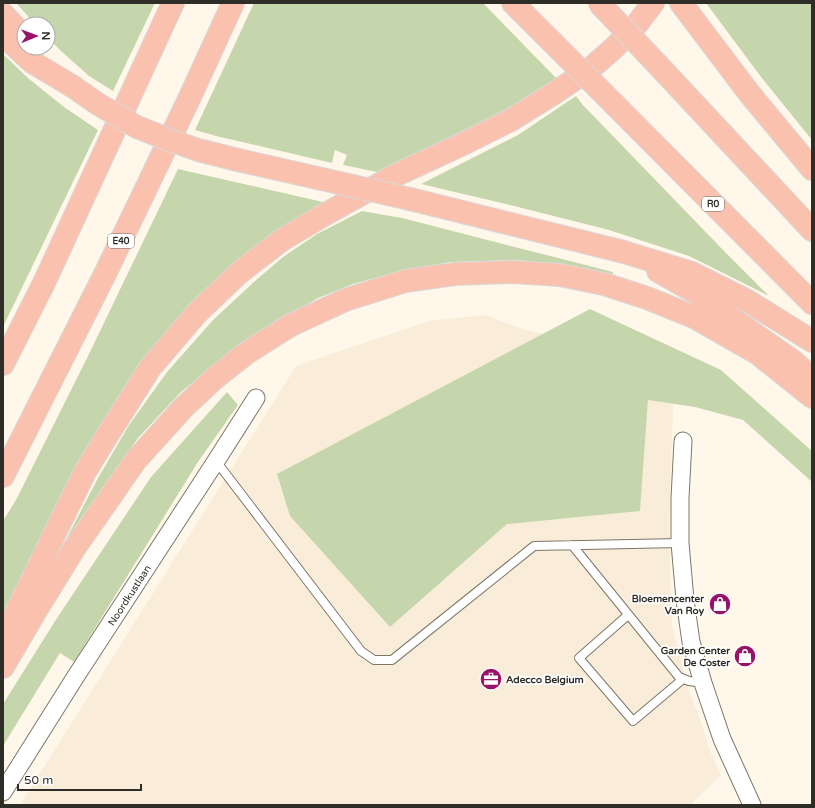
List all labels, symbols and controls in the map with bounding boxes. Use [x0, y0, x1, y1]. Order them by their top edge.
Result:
north arrow [16, 16, 56, 56]
text: N [39, 31, 52, 40]
road number: R0 [702, 197, 724, 211]
road number: E40 [108, 234, 134, 248]
street label: Noordkustlaan [106, 563, 154, 628]
shop icon: Bloemencenter Van Roy [707, 591, 733, 617]
place label: Bloemencenter Van Roy [632, 593, 705, 617]
shop icon: Garden Center De Coster [732, 643, 758, 669]
place label: Garden Center De Coster [661, 645, 730, 669]
office icon: Adecco Belgium [478, 666, 504, 692]
place label: Adecco Belgium [506, 674, 584, 686]
scale bar [18, 766, 141, 792]
text: 50 m [24, 773, 53, 787]

